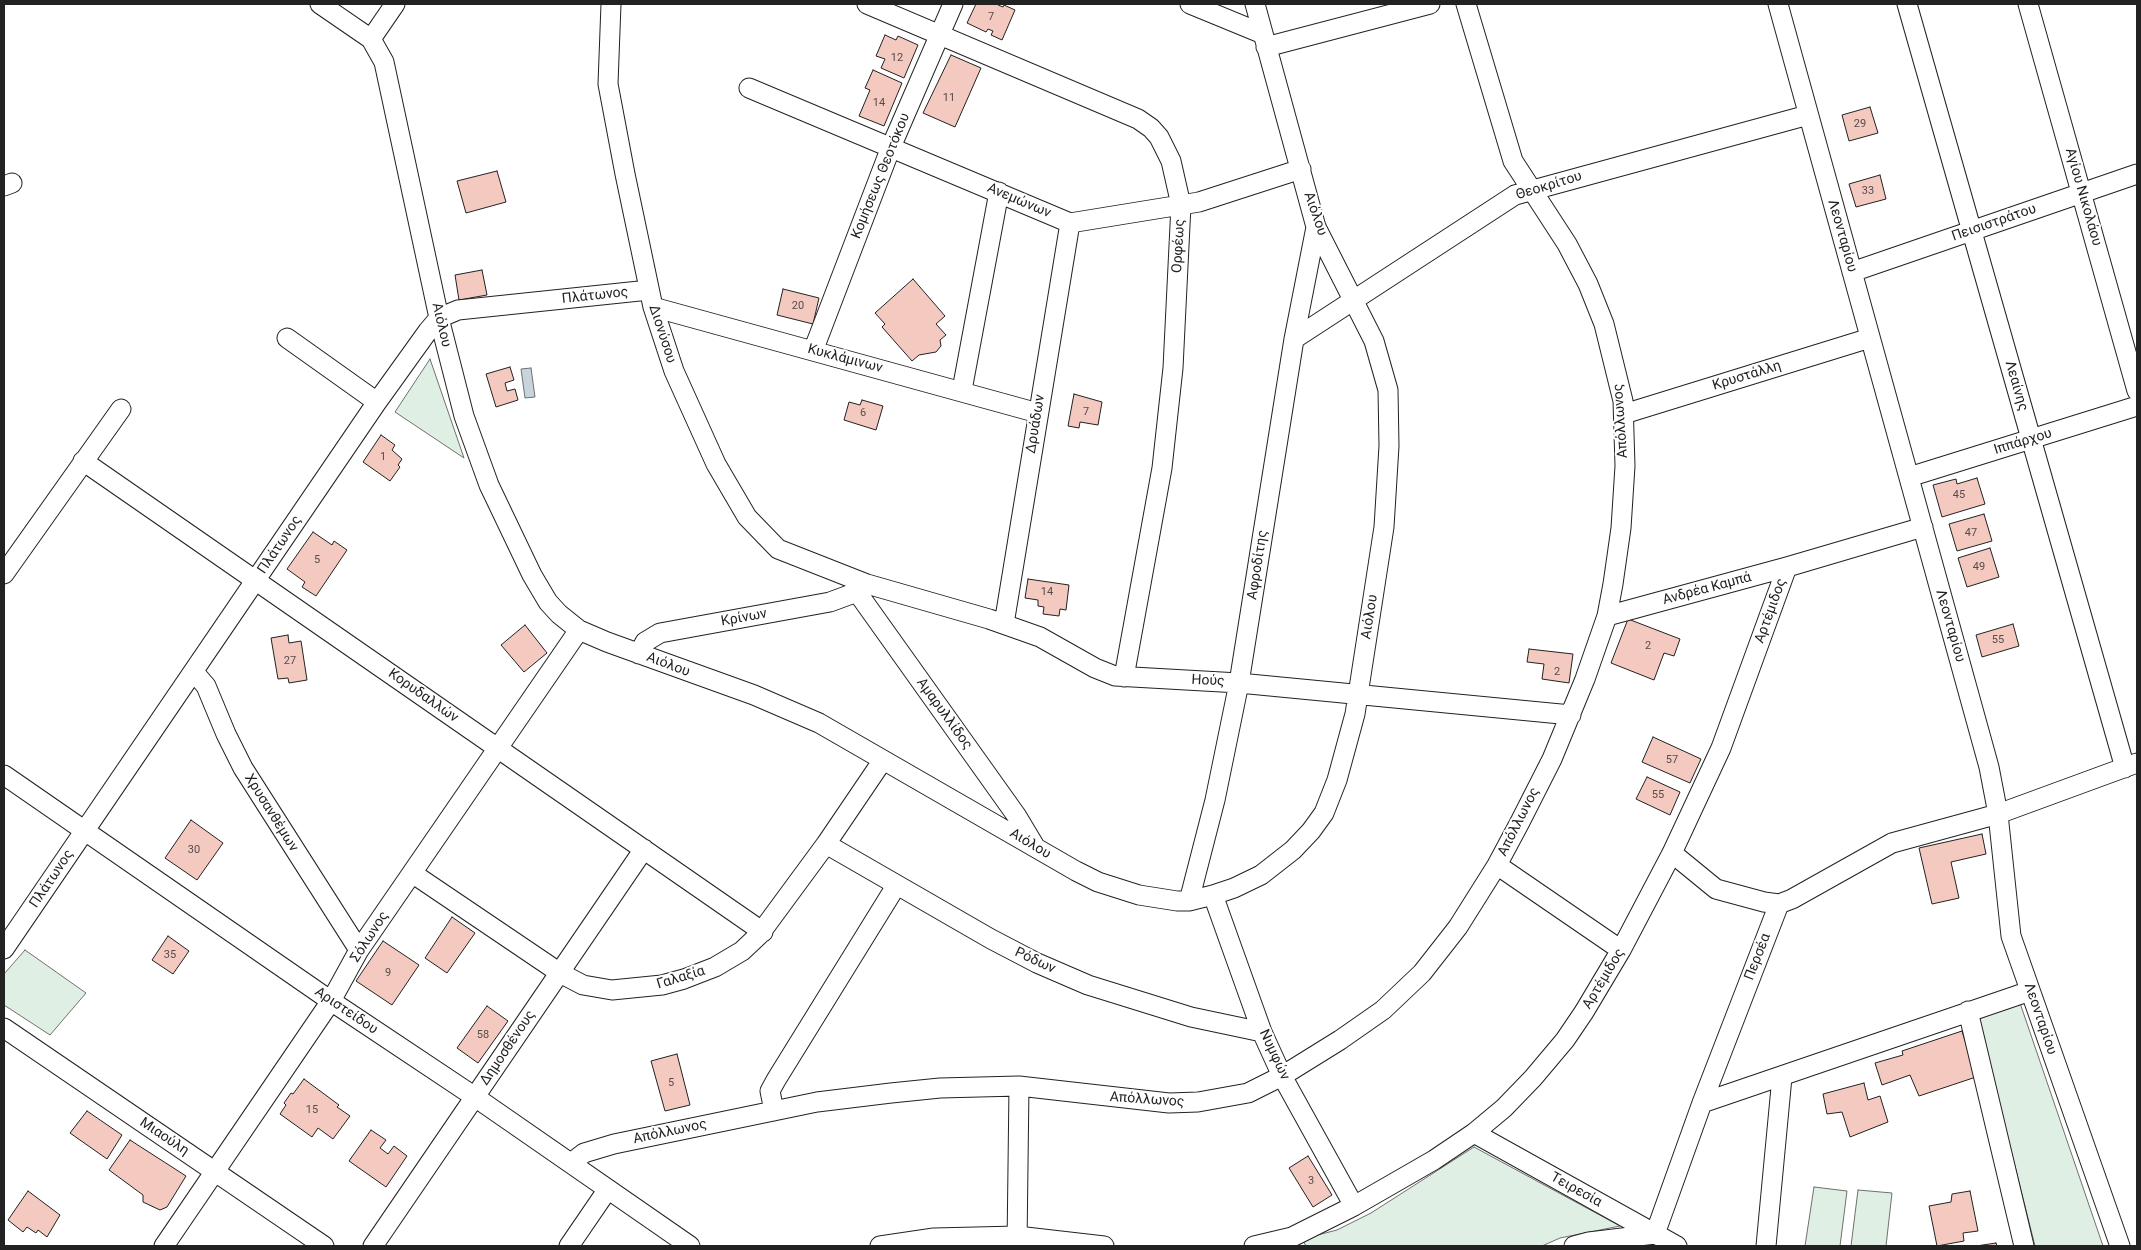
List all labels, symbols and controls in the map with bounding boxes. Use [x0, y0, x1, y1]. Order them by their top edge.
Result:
house number: 7 [988, 10, 994, 24]
house number: 12 [891, 51, 903, 65]
house number: 11 [943, 91, 955, 105]
house number: 14 [873, 96, 885, 110]
street label: Κομήσεως Θεοτόκου [848, 111, 914, 241]
house number: 29 [1854, 117, 1866, 131]
street label: Αγίου Νικολάου [2061, 146, 2105, 248]
street label: Θεοκρίτου [1514, 168, 1584, 204]
street label: Ανεμώνων [985, 180, 1053, 222]
house number: 33 [1862, 184, 1874, 198]
street label: Αιόλου [1300, 190, 1330, 238]
street label: Λεονταρίου [1824, 198, 1860, 274]
street label: Πεισιστράτου [1950, 201, 2038, 245]
street label: Ορφέως [1169, 219, 1189, 273]
street label: Πλάτωνος [561, 284, 629, 308]
house number: 20 [792, 299, 804, 313]
street label: Αιόλου [428, 301, 454, 349]
street label: Διονύσου [645, 303, 679, 365]
street label: Κυκλάμινων [806, 341, 884, 377]
street label: Κρυστάλλη [1711, 358, 1783, 394]
street label: Λεαίνης [2001, 359, 2031, 413]
street label: Απόλλωνος [1610, 383, 1632, 459]
street label: Δρυάδων [1023, 393, 1049, 455]
house number: 7 [1083, 405, 1089, 419]
house number: 6 [860, 406, 866, 420]
street label: Ιππάρχου [1992, 425, 2054, 459]
house number: 1 [380, 450, 386, 464]
house number: 45 [1953, 488, 1965, 502]
street label: Πλάτωνος [254, 513, 306, 577]
house number: 47 [1965, 526, 1977, 540]
street label: Αφροδίτης [1244, 529, 1272, 601]
house number: 5 [314, 553, 320, 567]
house number: 49 [1973, 560, 1985, 574]
street label: Ανδρέα Καμπά [1661, 569, 1753, 609]
street label: Αρτέμιδος [1752, 576, 1790, 646]
house number: 14 [1041, 585, 1053, 599]
street label: Λεονταρίου [1932, 588, 1968, 664]
street label: Αιόλου [1358, 593, 1382, 641]
street label: Κρίνων [720, 606, 768, 630]
house number: 55 [1992, 633, 2004, 647]
house number: 2 [1645, 639, 1651, 653]
street label: Αιόλου [644, 649, 692, 681]
house number: 27 [284, 654, 296, 668]
house number: 2 [1554, 665, 1560, 679]
street label: Κορυδαλλών [385, 666, 461, 726]
street label: Ηούς [1191, 672, 1225, 690]
street label: Αμαρυλλίδος [912, 675, 976, 753]
house number: 57 [1666, 753, 1678, 767]
street label: Χρυσανθέμων [240, 771, 302, 855]
street label: Απόλλωνος [1495, 785, 1543, 859]
house number: 55 [1652, 788, 1664, 802]
street label: Αιόλου [1006, 825, 1054, 863]
house number: 30 [188, 843, 200, 857]
street label: Πλάτωνος [26, 847, 78, 911]
street label: Σόλωνος [347, 908, 393, 966]
street label: Περσέα [1741, 931, 1775, 983]
street label: Ρόδων [1012, 944, 1058, 978]
street label: Αρτέμιδος [1579, 946, 1629, 1012]
house number: 35 [164, 948, 176, 962]
street label: Γαλαξία [655, 963, 707, 993]
house number: 9 [385, 966, 391, 980]
street label: Λεονταρίου [2020, 981, 2060, 1057]
street label: Αριστείδου [311, 984, 381, 1038]
street label: Δημοσθένους [477, 1007, 539, 1089]
street label: Νυμφών [1255, 1027, 1293, 1083]
house number: 58 [477, 1028, 489, 1042]
house number: 5 [668, 1076, 674, 1090]
street label: Απόλλωνος [1109, 1089, 1185, 1111]
house number: 15 [306, 1103, 318, 1117]
street label: Μιαούλη [136, 1114, 192, 1160]
street label: Απόλλωνος [632, 1116, 708, 1148]
street label: Tειρεσία [1547, 1169, 1605, 1211]
house number: 3 [1308, 1174, 1314, 1188]

